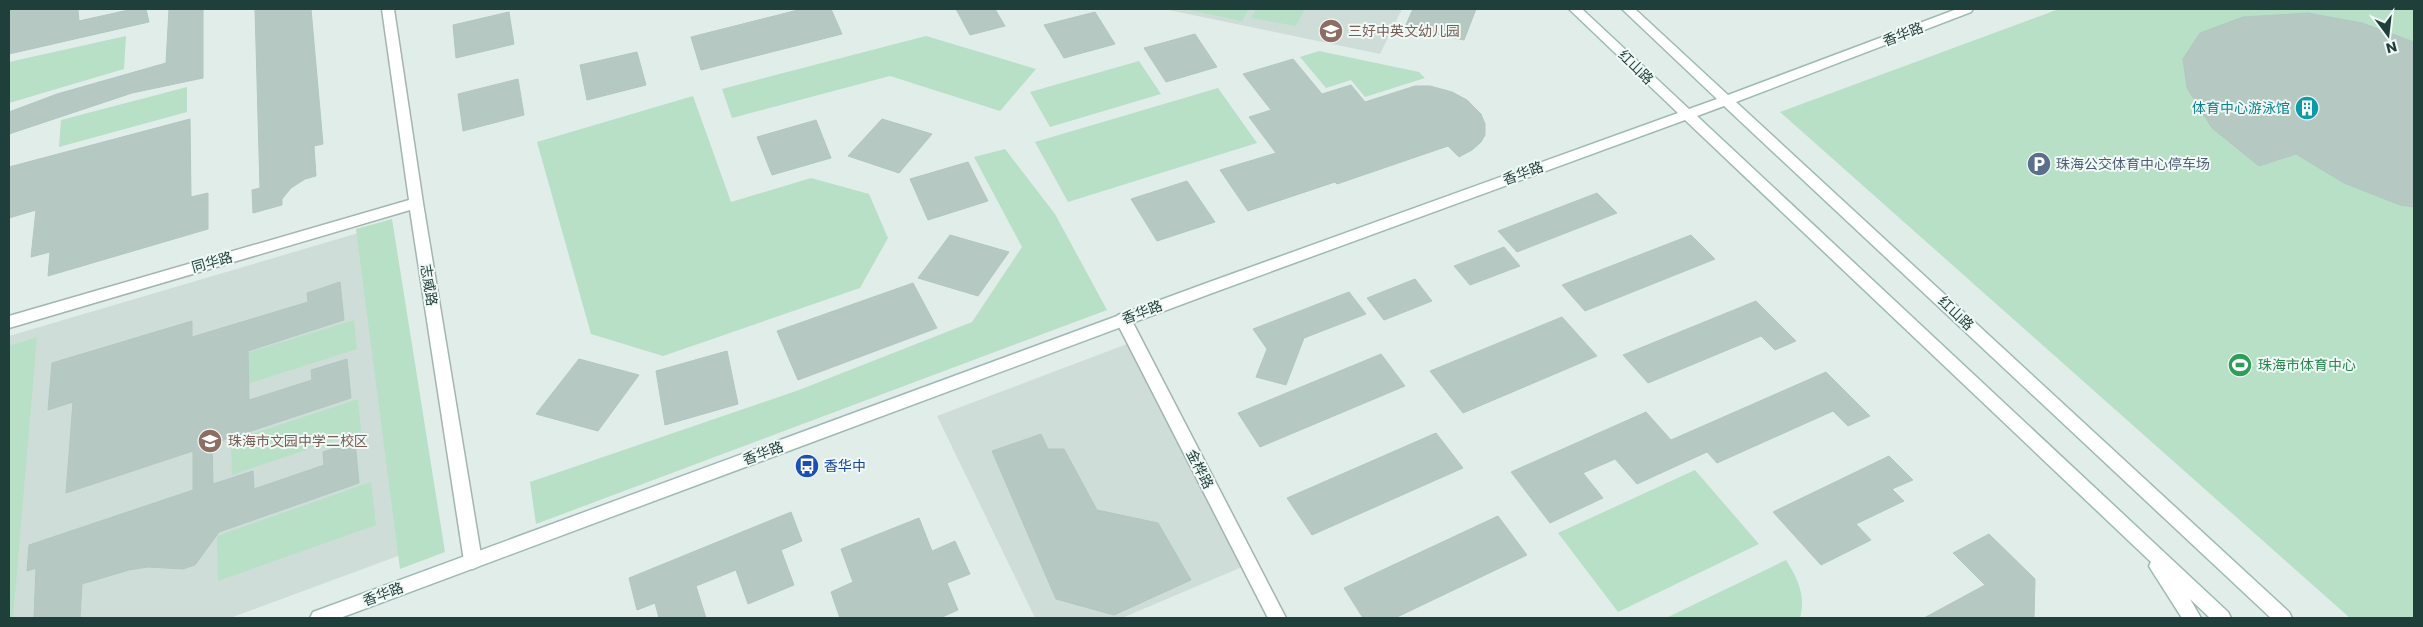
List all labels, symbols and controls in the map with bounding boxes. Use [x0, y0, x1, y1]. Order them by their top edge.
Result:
north arrow [2363, 10, 2413, 60]
street label: 香华路 [1880, 17, 1926, 51]
school or university icon: 三好中英文幼儿园 [1318, 18, 1344, 44]
place label: 三好中英文幼儿园 [1348, 21, 1460, 41]
text: N [2384, 37, 2399, 59]
street label: 红山路 [1614, 45, 1658, 89]
building icon: 体育中心游泳馆 [2294, 95, 2320, 121]
place label: 体育中心游泳馆 [2192, 98, 2290, 118]
parking icon: 珠海公交体育中心停车场 [2026, 151, 2052, 177]
place label: 珠海公交体育中心停车场 [2056, 154, 2210, 174]
street label: 香华路 [1500, 156, 1546, 190]
street label: 同华路 [189, 247, 235, 277]
street label: 志威路 [416, 263, 442, 307]
street label: 红山路 [1934, 291, 1978, 335]
street label: 香华路 [1119, 295, 1165, 329]
sports icon: 珠海市体育中心 [2227, 352, 2253, 378]
place label: 珠海市体育中心 [2258, 355, 2356, 375]
school or university icon: 珠海市文园中学二校区 [197, 428, 223, 454]
place label: 珠海市文园中学二校区 [228, 431, 368, 451]
street label: 香华路 [740, 436, 786, 470]
street label: 金桦路 [1182, 446, 1218, 492]
bus stop icon: 香华中 [794, 453, 820, 479]
place label: 香华中 [824, 456, 866, 476]
street label: 香华路 [360, 577, 406, 611]

